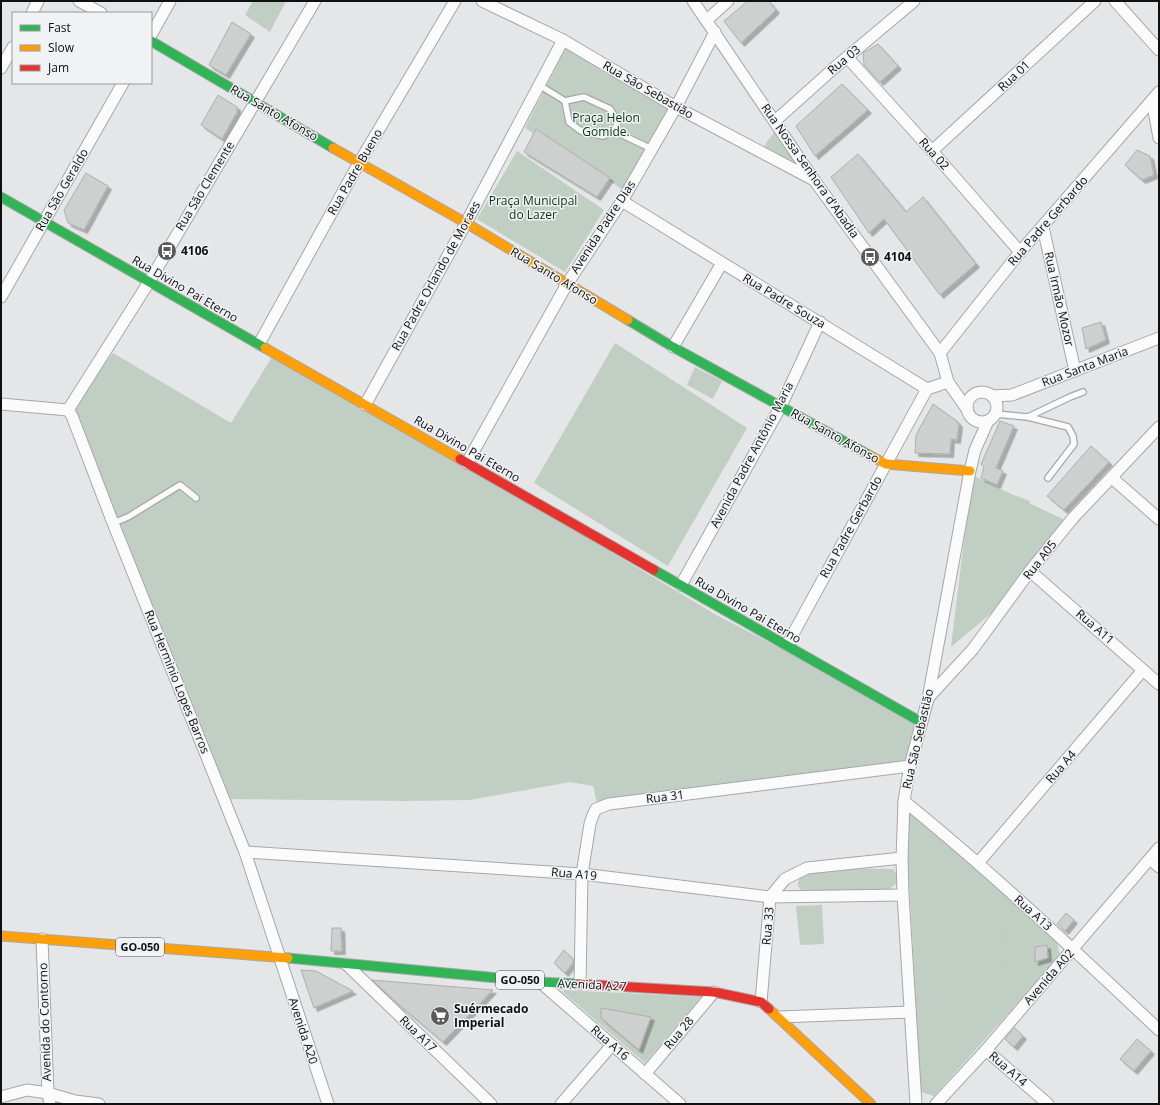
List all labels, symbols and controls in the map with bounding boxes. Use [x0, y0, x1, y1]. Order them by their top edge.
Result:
legend [12, 12, 152, 84]
text: Fast [48, 19, 71, 36]
text: Slow [48, 39, 75, 56]
street label: Rua 03 [824, 41, 864, 78]
street label: Rua 01 [994, 56, 1033, 95]
street label: Rua São Sebastião [600, 57, 697, 123]
text: Jam [47, 59, 69, 76]
street label: Rua Santo Afonso [227, 80, 321, 145]
street label: Rua Nossa Senhora d'Abadia [757, 100, 863, 241]
park label: Praça Helon Gomide. [572, 109, 640, 140]
street label: Rua Padre Bueno [323, 126, 386, 218]
street label: Rua 02 [915, 134, 954, 174]
street label: Rua São Clemente [171, 138, 238, 234]
street label: Rua São Geraldo [31, 145, 92, 234]
street label: Rua Padre Gerbardo [1004, 172, 1092, 269]
street label: Avenida Padre Dias [566, 177, 639, 277]
park label: Praça Municipal do Lazer [489, 192, 577, 223]
street label: Rua Padre Orlando de Moraes [387, 198, 484, 354]
bus stop icon: 4106 [156, 240, 178, 262]
place label: 4106 [181, 242, 209, 259]
street label: Rua Santo Afonso [507, 243, 601, 308]
bus stop icon: 4104 [859, 246, 881, 268]
place label: 4104 [884, 248, 912, 265]
street label: Rua Irmão Mozor [1040, 250, 1079, 348]
street label: Rua Divino Pai Eterno [129, 251, 242, 326]
street label: Rua Padre Souza [740, 269, 829, 332]
street label: Rua Santa Maria [1039, 342, 1130, 391]
street label: Avenida Padre Antônio Maria [706, 379, 797, 531]
street label: Rua Santo Afonso [788, 404, 883, 467]
street label: Rua Divino Pai Eterno [411, 411, 524, 486]
street label: Rua Padre Gerbardo [815, 473, 886, 581]
street label: Rua A05 [1019, 536, 1061, 583]
street label: Rua Divino Pai Eterno [692, 572, 805, 647]
street label: Rua A11 [1072, 605, 1118, 648]
street label: Rua Herminio Lopes Barros [141, 607, 214, 756]
street label: Rua São Sebastião [898, 687, 937, 791]
street label: Rua A4 [1041, 746, 1080, 787]
street label: Rua 31 [645, 786, 685, 807]
street label: Rua A19 [550, 863, 598, 884]
street label: Rua A13 [1011, 891, 1056, 934]
street label: Rua 33 [757, 906, 778, 946]
road number: GO-050 [116, 938, 164, 956]
street label: Avenida A02 [1020, 945, 1078, 1008]
street label: Avenida do Contorno [34, 962, 55, 1082]
road number: GO-050 [496, 971, 544, 989]
street label: Avenida A27 [557, 974, 627, 995]
street label: Avenida A20 [285, 995, 322, 1066]
place label: Suérmecado Imperial [454, 1000, 528, 1031]
supermarket icon: Suérmecado Imperial [429, 1005, 451, 1027]
street label: Rua A17 [396, 1012, 441, 1056]
street label: Rua 28 [660, 1012, 698, 1053]
street label: Rua A16 [587, 1021, 633, 1064]
street label: Rua A14 [985, 1047, 1031, 1090]

